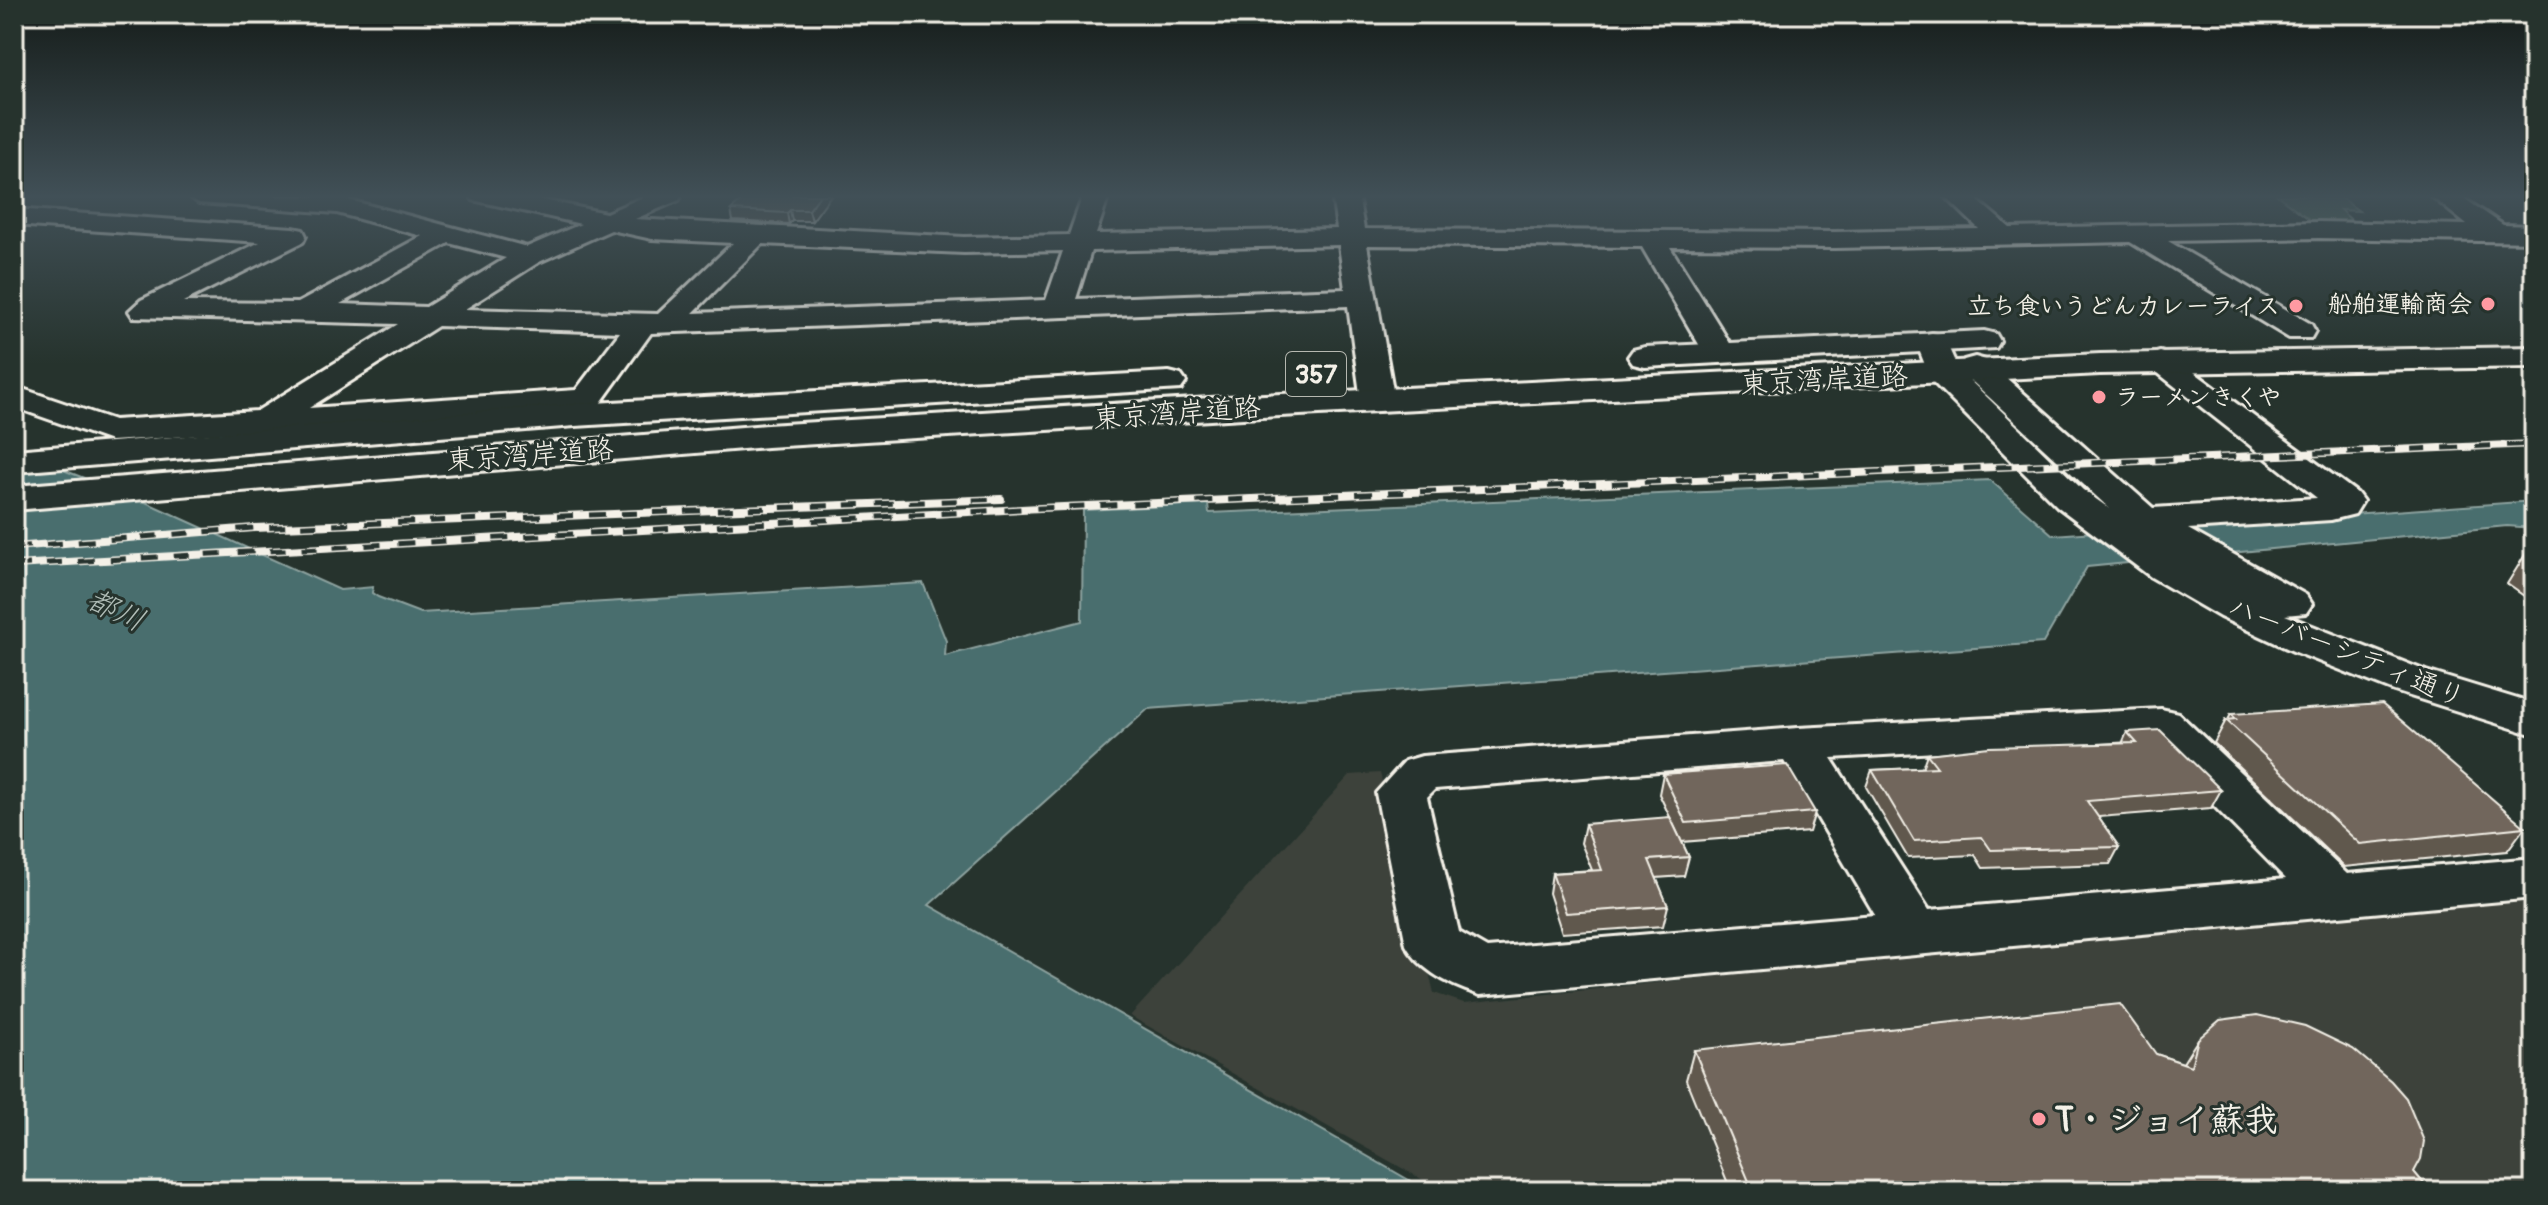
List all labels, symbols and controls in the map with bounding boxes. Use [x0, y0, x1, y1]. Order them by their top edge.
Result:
place label: 船舶運輸商会 [2328, 290, 2472, 319]
place label: 立ち食いうどんカレーライス [1968, 292, 2280, 321]
marker: 船舶運輸商会 [2479, 295, 2497, 313]
marker: 立ち食いうどんカレーライス [2287, 297, 2305, 315]
road number: 357 [1286, 352, 1346, 396]
street label: 東京湾岸道路 [1739, 359, 1909, 402]
place label: ラーメンきくや [2115, 383, 2281, 412]
marker: ラーメンきくや [2090, 388, 2108, 406]
street label: 東京湾岸道路 [1092, 390, 1262, 437]
street label: 東京湾岸道路 [445, 432, 615, 479]
water label: 都川 [81, 581, 151, 640]
street label: ハーバーシティ通り [2223, 589, 2470, 716]
place label: T・ジョイ蘇我 [2055, 1099, 2278, 1142]
marker: T・ジョイ蘇我 [2030, 1110, 2048, 1128]

